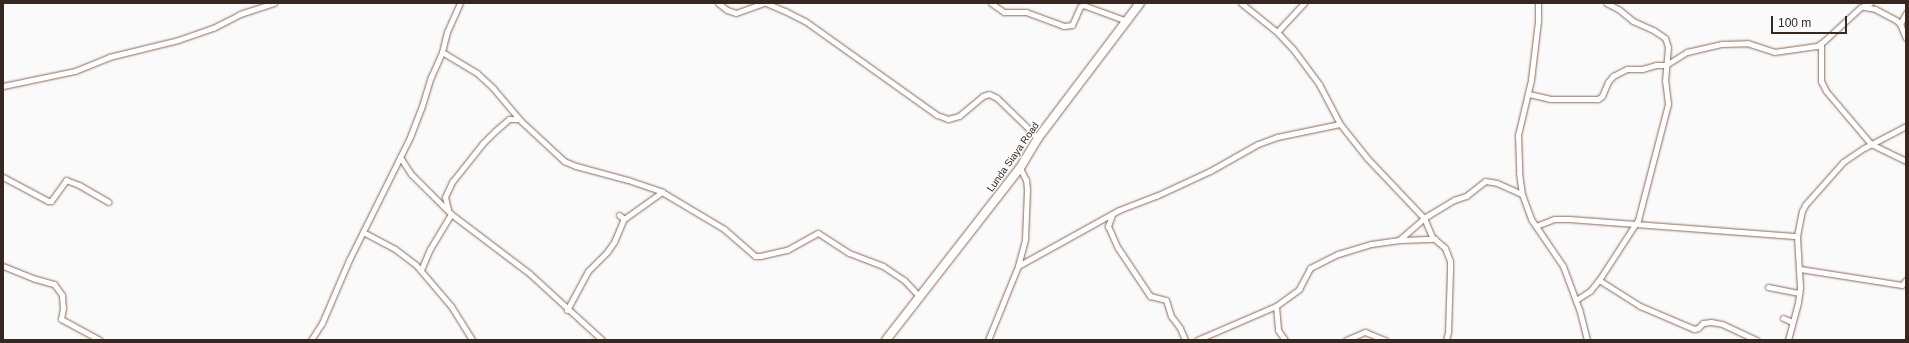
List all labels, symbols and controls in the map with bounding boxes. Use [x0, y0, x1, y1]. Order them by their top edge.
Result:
scale bar [1773, 8, 1849, 34]
text: 100 m [1778, 16, 1811, 30]
street label: Lunda Siaya Road [984, 120, 1042, 194]

